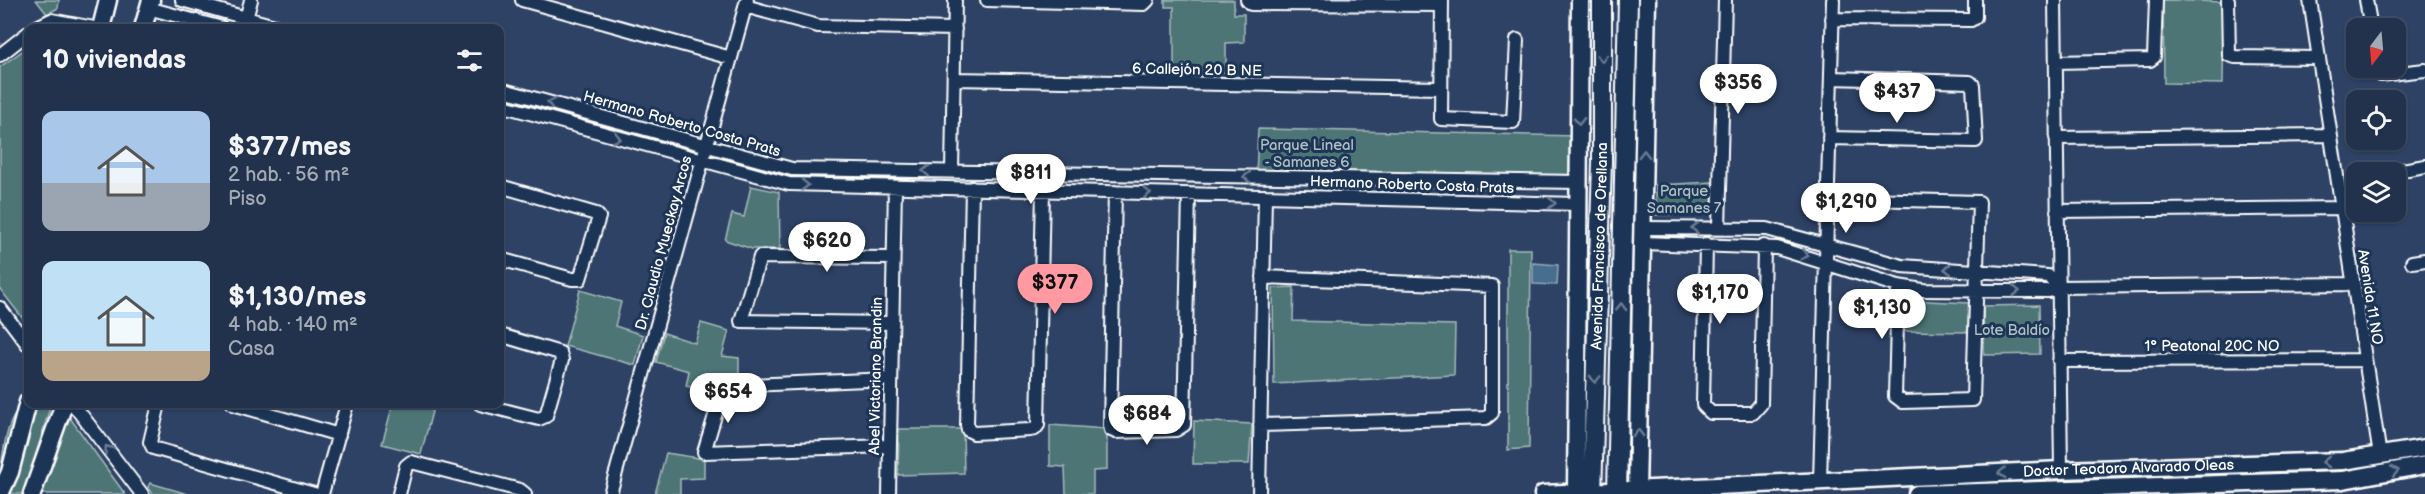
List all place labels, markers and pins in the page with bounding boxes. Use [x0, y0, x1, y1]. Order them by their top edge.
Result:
pin: $356 [1702, 64, 1774, 115]
pin: $437 [1861, 73, 1933, 124]
pin: $811 [995, 154, 1067, 205]
pin: $1,290 [1797, 183, 1895, 234]
pin: $620 [791, 222, 863, 273]
pin: $377 [1019, 264, 1091, 315]
pin: $1,170 [1671, 274, 1769, 325]
pin: $1,130 [1833, 289, 1931, 340]
pin: $654 [692, 373, 764, 424]
pin: $684 [1111, 395, 1183, 446]

